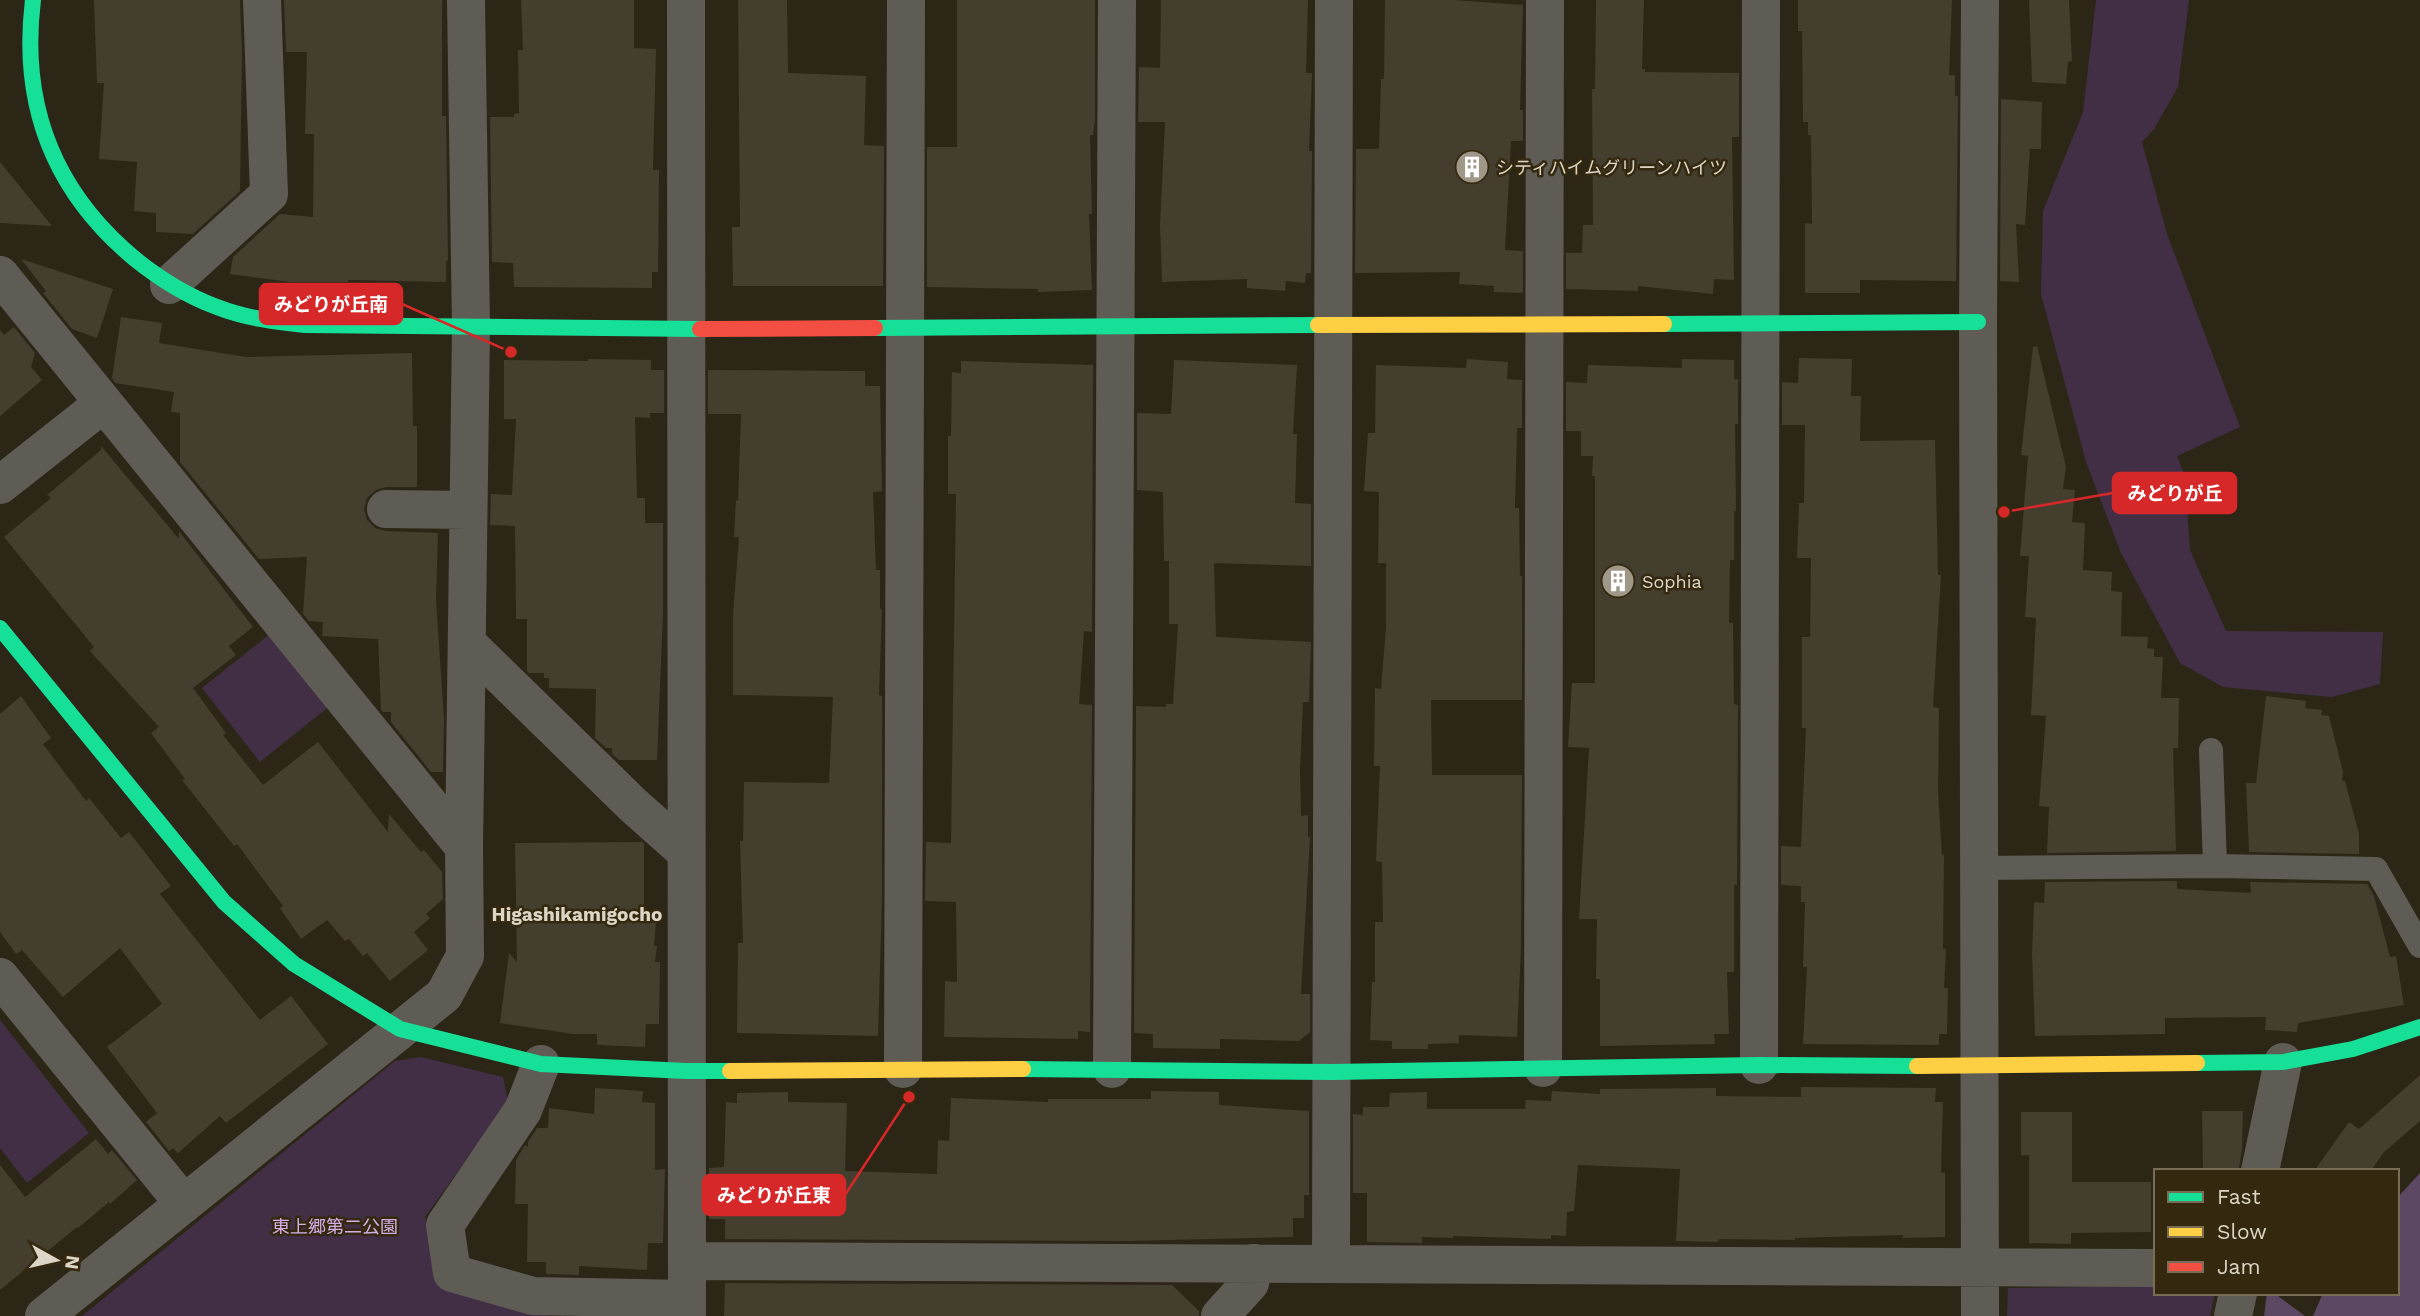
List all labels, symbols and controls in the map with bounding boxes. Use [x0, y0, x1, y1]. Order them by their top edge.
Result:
building icon: シティハイムグリーンハイツ [1453, 148, 1491, 186]
place label: シティハイムグリーンハイツ [1496, 157, 1727, 178]
callout: みどりが丘南 [260, 284, 402, 324]
text: みどりが丘南 [274, 293, 388, 316]
callout: みどりが丘 [2113, 473, 2236, 513]
text: みどりが丘 [2127, 482, 2223, 505]
building icon: Sophia [1599, 562, 1637, 600]
place label: Sophia [1642, 571, 1702, 592]
district label: Higashikamigocho [492, 903, 662, 926]
legend [2154, 1169, 2399, 1295]
callout: みどりが丘東 [703, 1175, 845, 1215]
text: みどりが丘東 [717, 1184, 831, 1207]
text: Fast [2217, 1184, 2261, 1209]
park label: 東上郷第二公園 [272, 1216, 398, 1237]
text: Slow [2217, 1219, 2267, 1244]
north arrow [21, 1225, 91, 1295]
text: N [60, 1254, 85, 1271]
text: Jam [2217, 1254, 2260, 1279]

